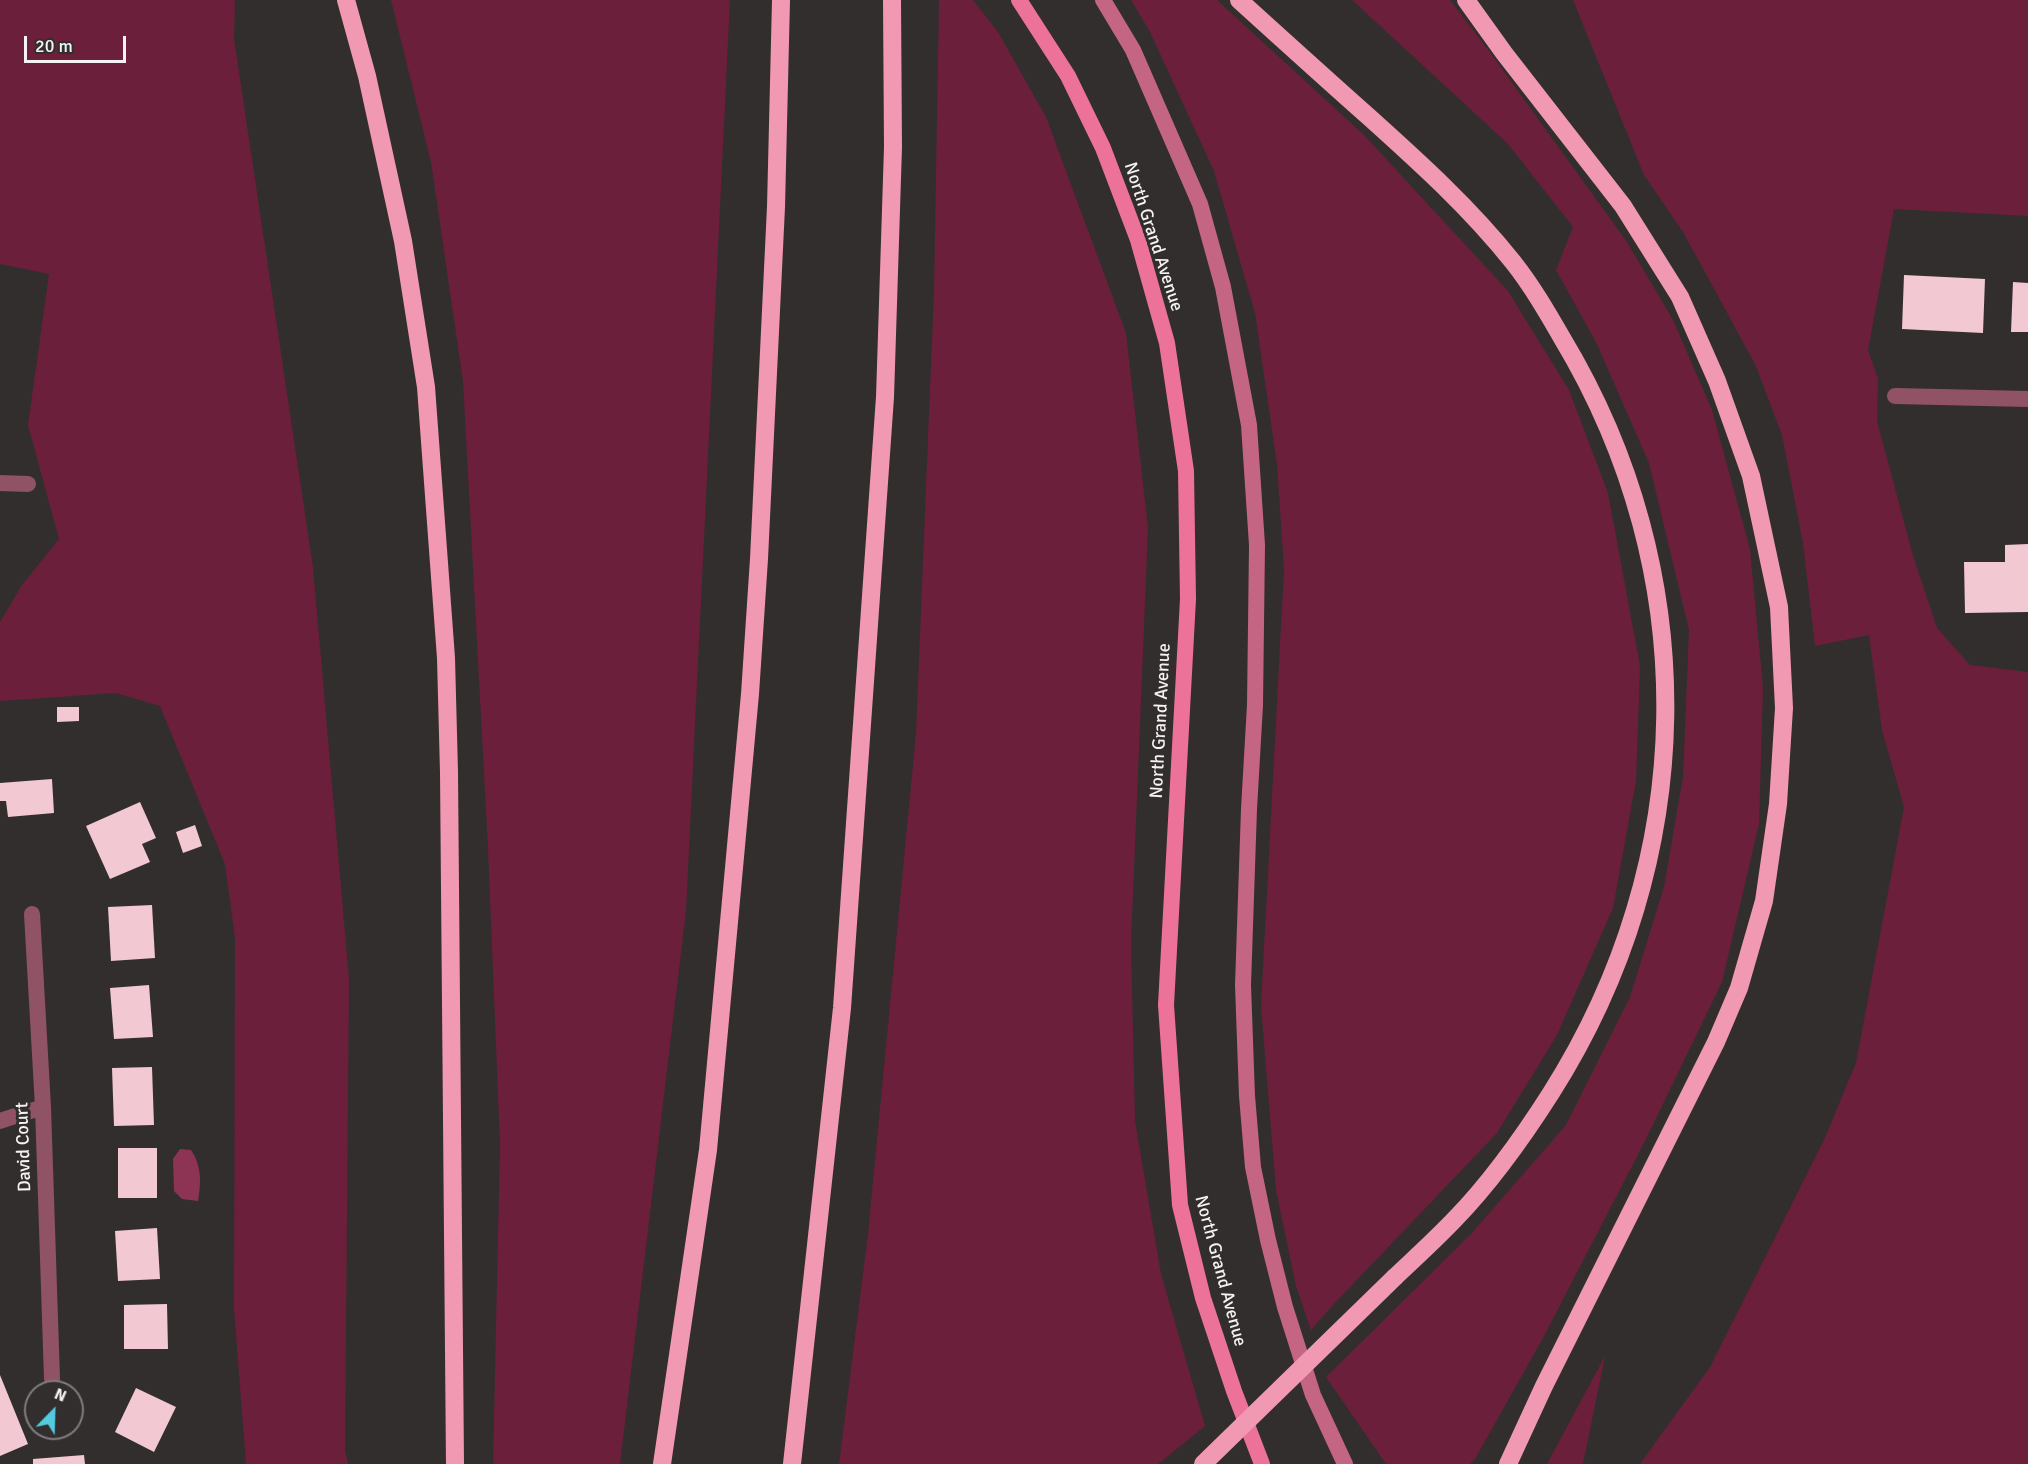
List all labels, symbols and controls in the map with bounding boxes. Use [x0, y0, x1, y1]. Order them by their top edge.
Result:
scale bar [27, 24, 129, 62]
text: 20 m [35, 35, 73, 57]
street label: North Grand Avenue [1119, 160, 1187, 314]
street label: North Grand Avenue [1146, 643, 1176, 799]
street label: David Court [12, 1102, 36, 1192]
street label: North Grand Avenue [1189, 1193, 1251, 1349]
north arrow [24, 1380, 84, 1440]
text: N [51, 1384, 69, 1407]

